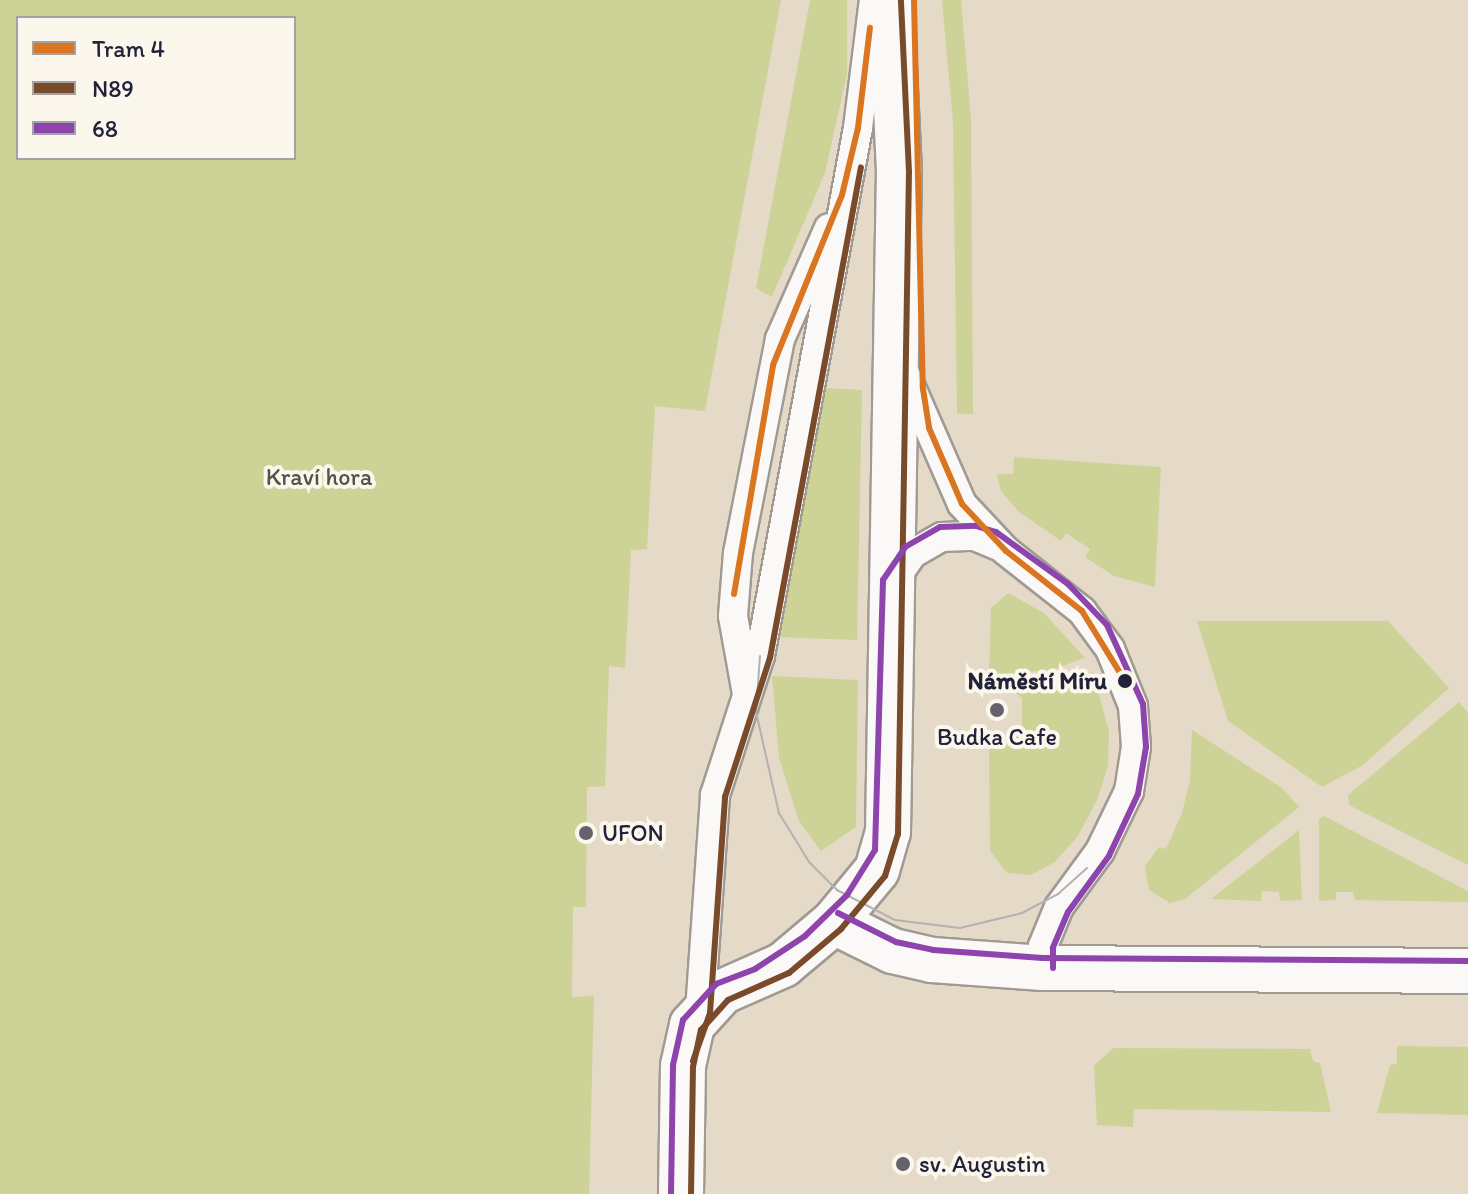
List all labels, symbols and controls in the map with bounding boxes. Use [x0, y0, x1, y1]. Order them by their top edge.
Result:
legend [16, 16, 296, 160]
text: Tram 4 [92, 34, 165, 63]
text: N89 [92, 74, 134, 103]
text: 68 [92, 114, 118, 143]
park label: Kraví hora [266, 463, 372, 491]
place label: Náměstí Míru [968, 667, 1107, 695]
marker: Náměstí Míru [1114, 670, 1136, 692]
marker: Budka Cafe [988, 701, 1006, 719]
place label: Budka Cafe [937, 723, 1057, 751]
place label: UFON [602, 819, 664, 847]
marker: UFON [577, 824, 595, 842]
place label: sv. Augustin [919, 1150, 1045, 1178]
marker: sv. Augustin [894, 1155, 912, 1173]

